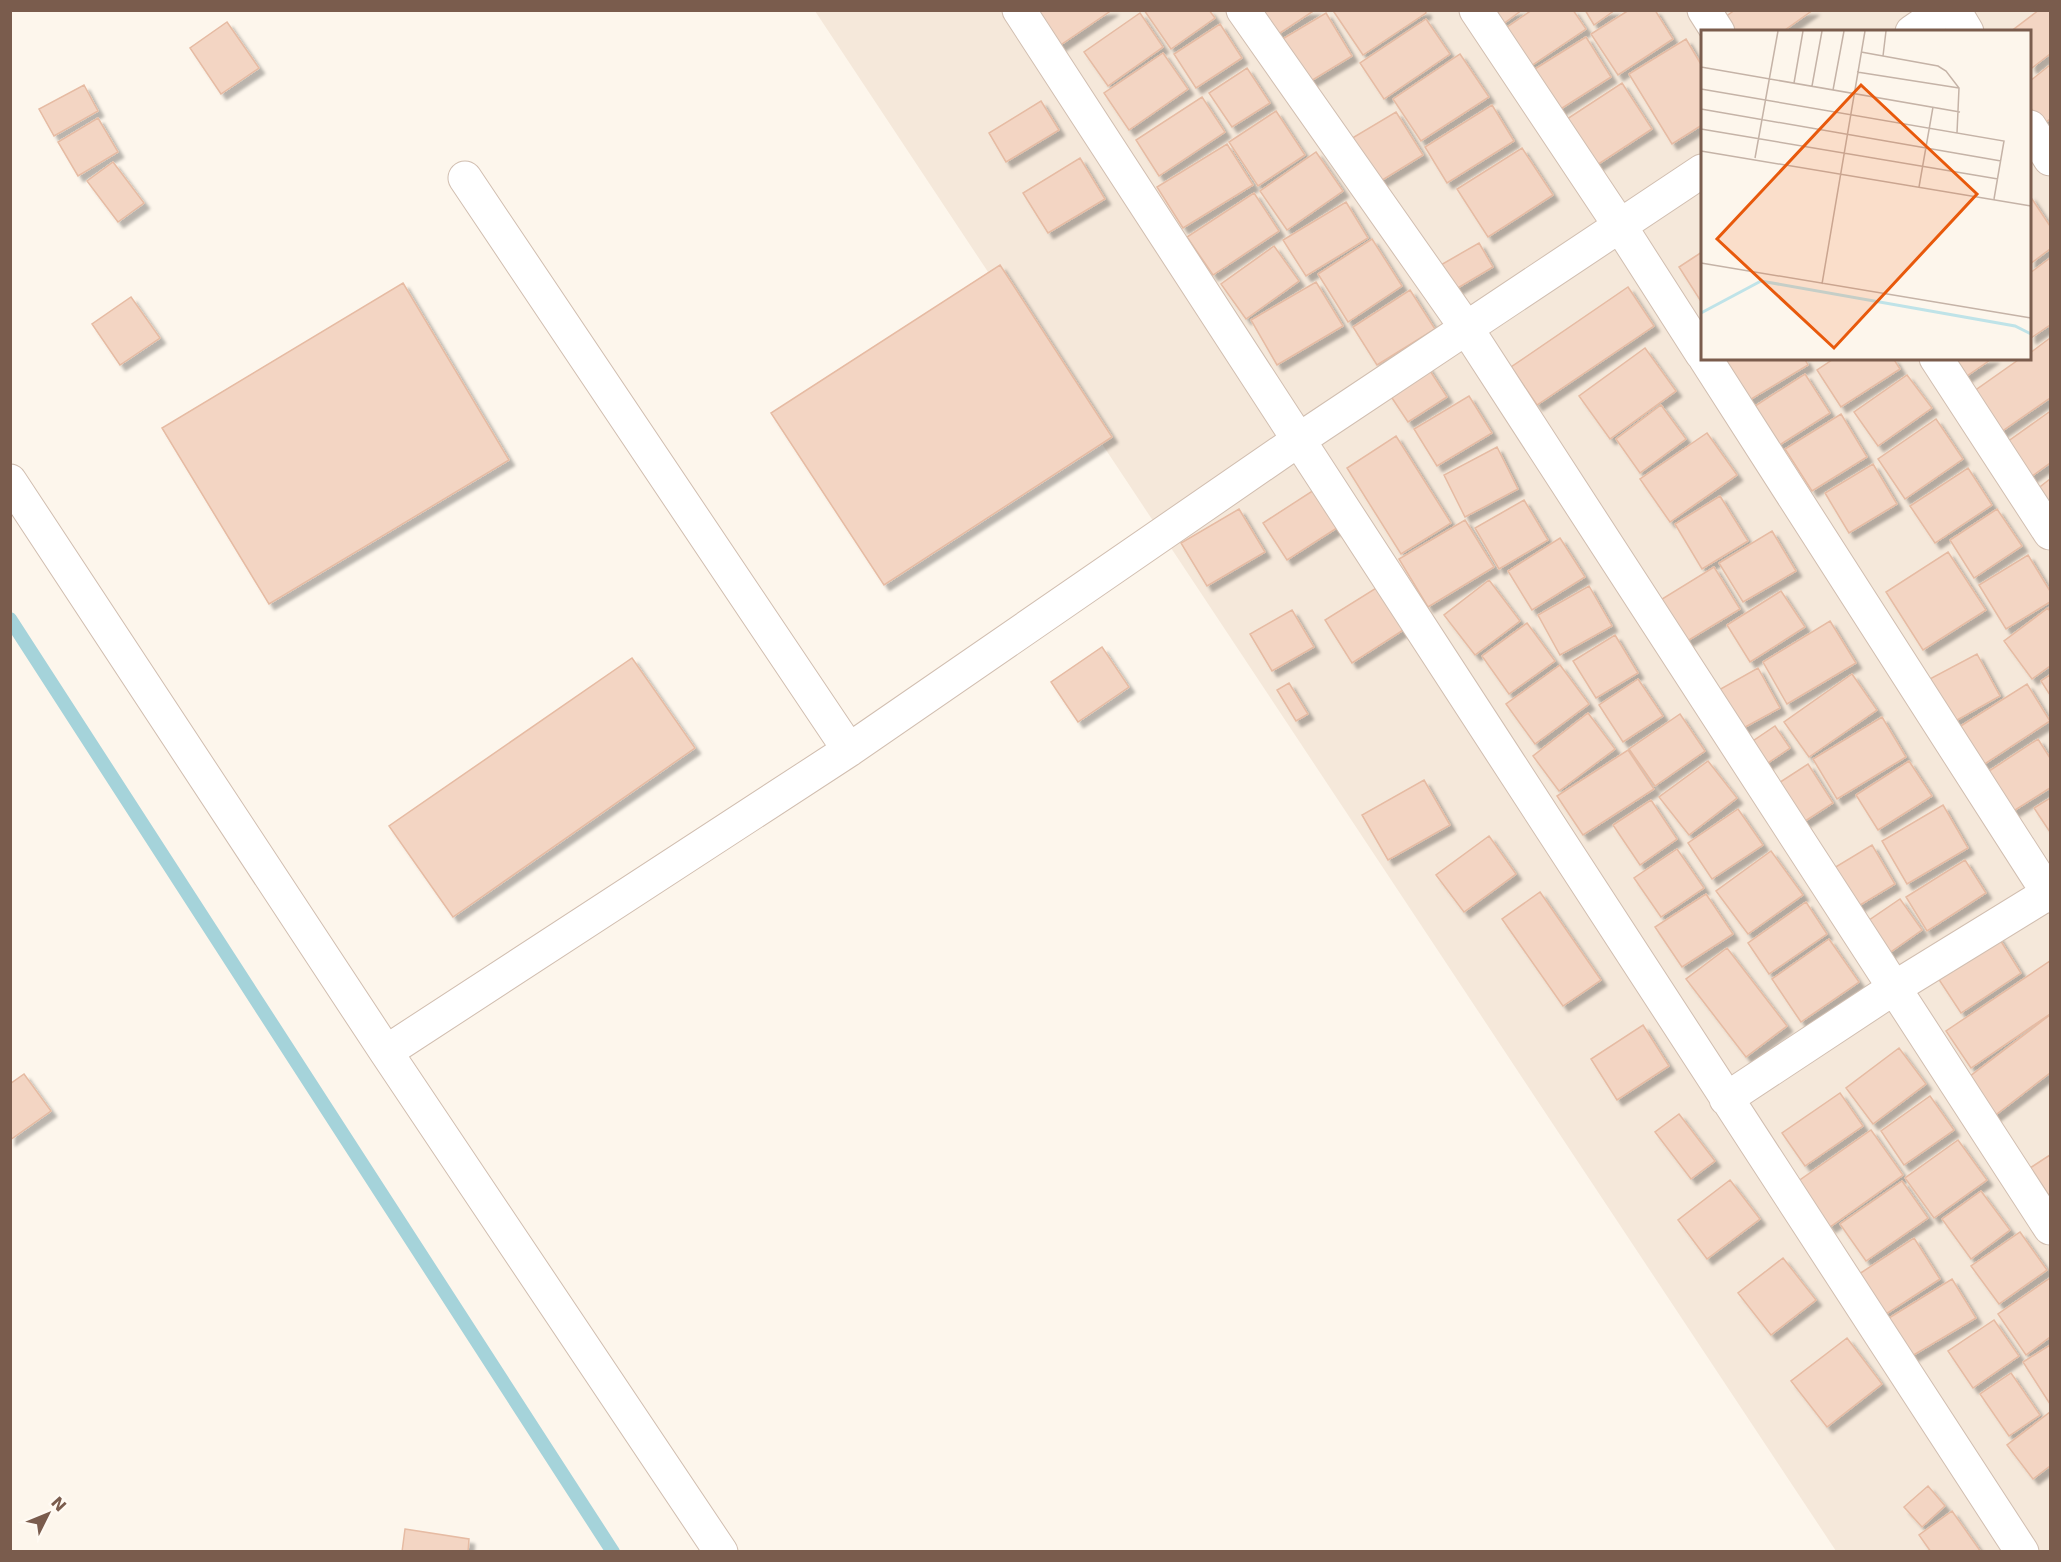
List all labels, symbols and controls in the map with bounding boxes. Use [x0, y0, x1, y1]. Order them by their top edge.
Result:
inset map [1701, 30, 2031, 360]
north arrow [18, 1484, 78, 1544]
text: N [47, 1493, 70, 1515]

